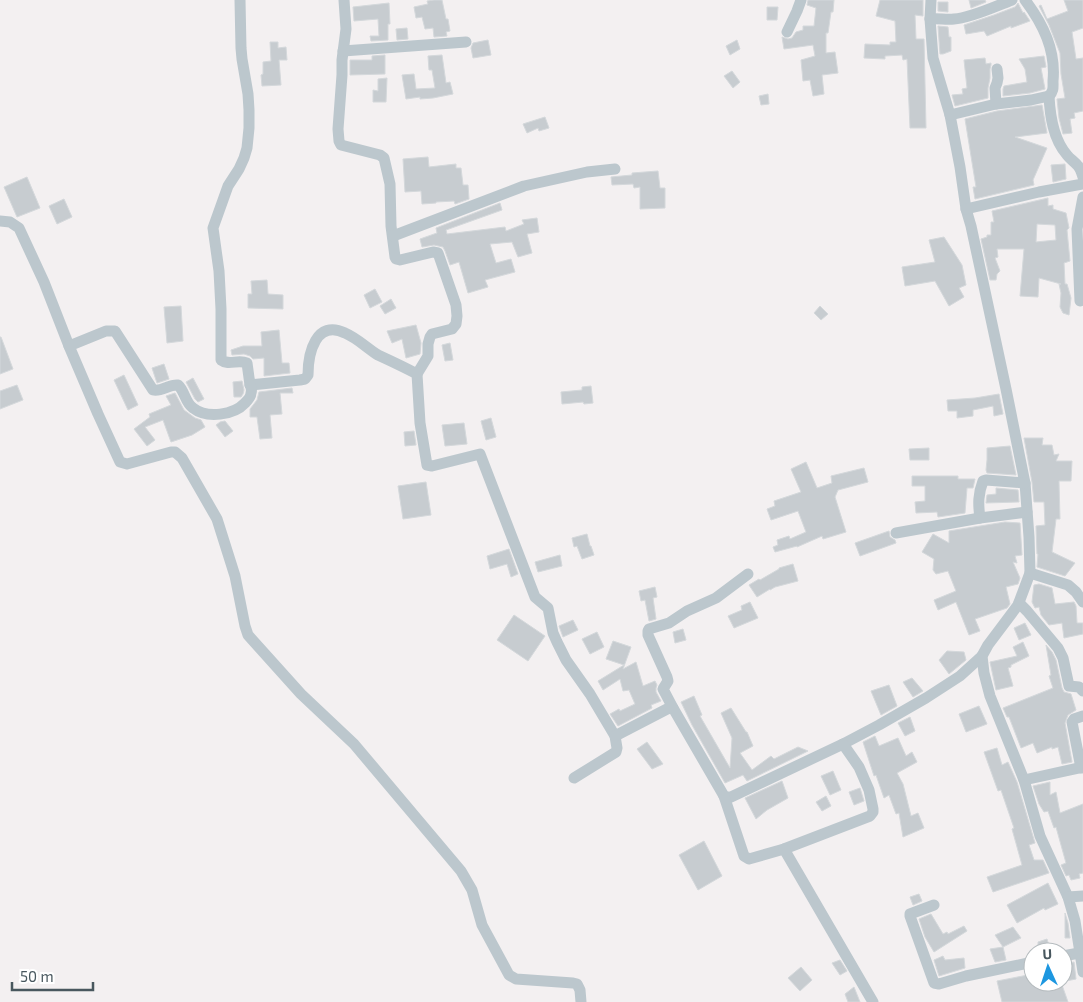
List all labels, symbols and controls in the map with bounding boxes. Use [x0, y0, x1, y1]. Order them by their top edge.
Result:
north arrow [1023, 942, 1073, 992]
text: U [1042, 945, 1053, 962]
scale bar [12, 960, 94, 992]
text: 50 m [20, 967, 54, 985]

